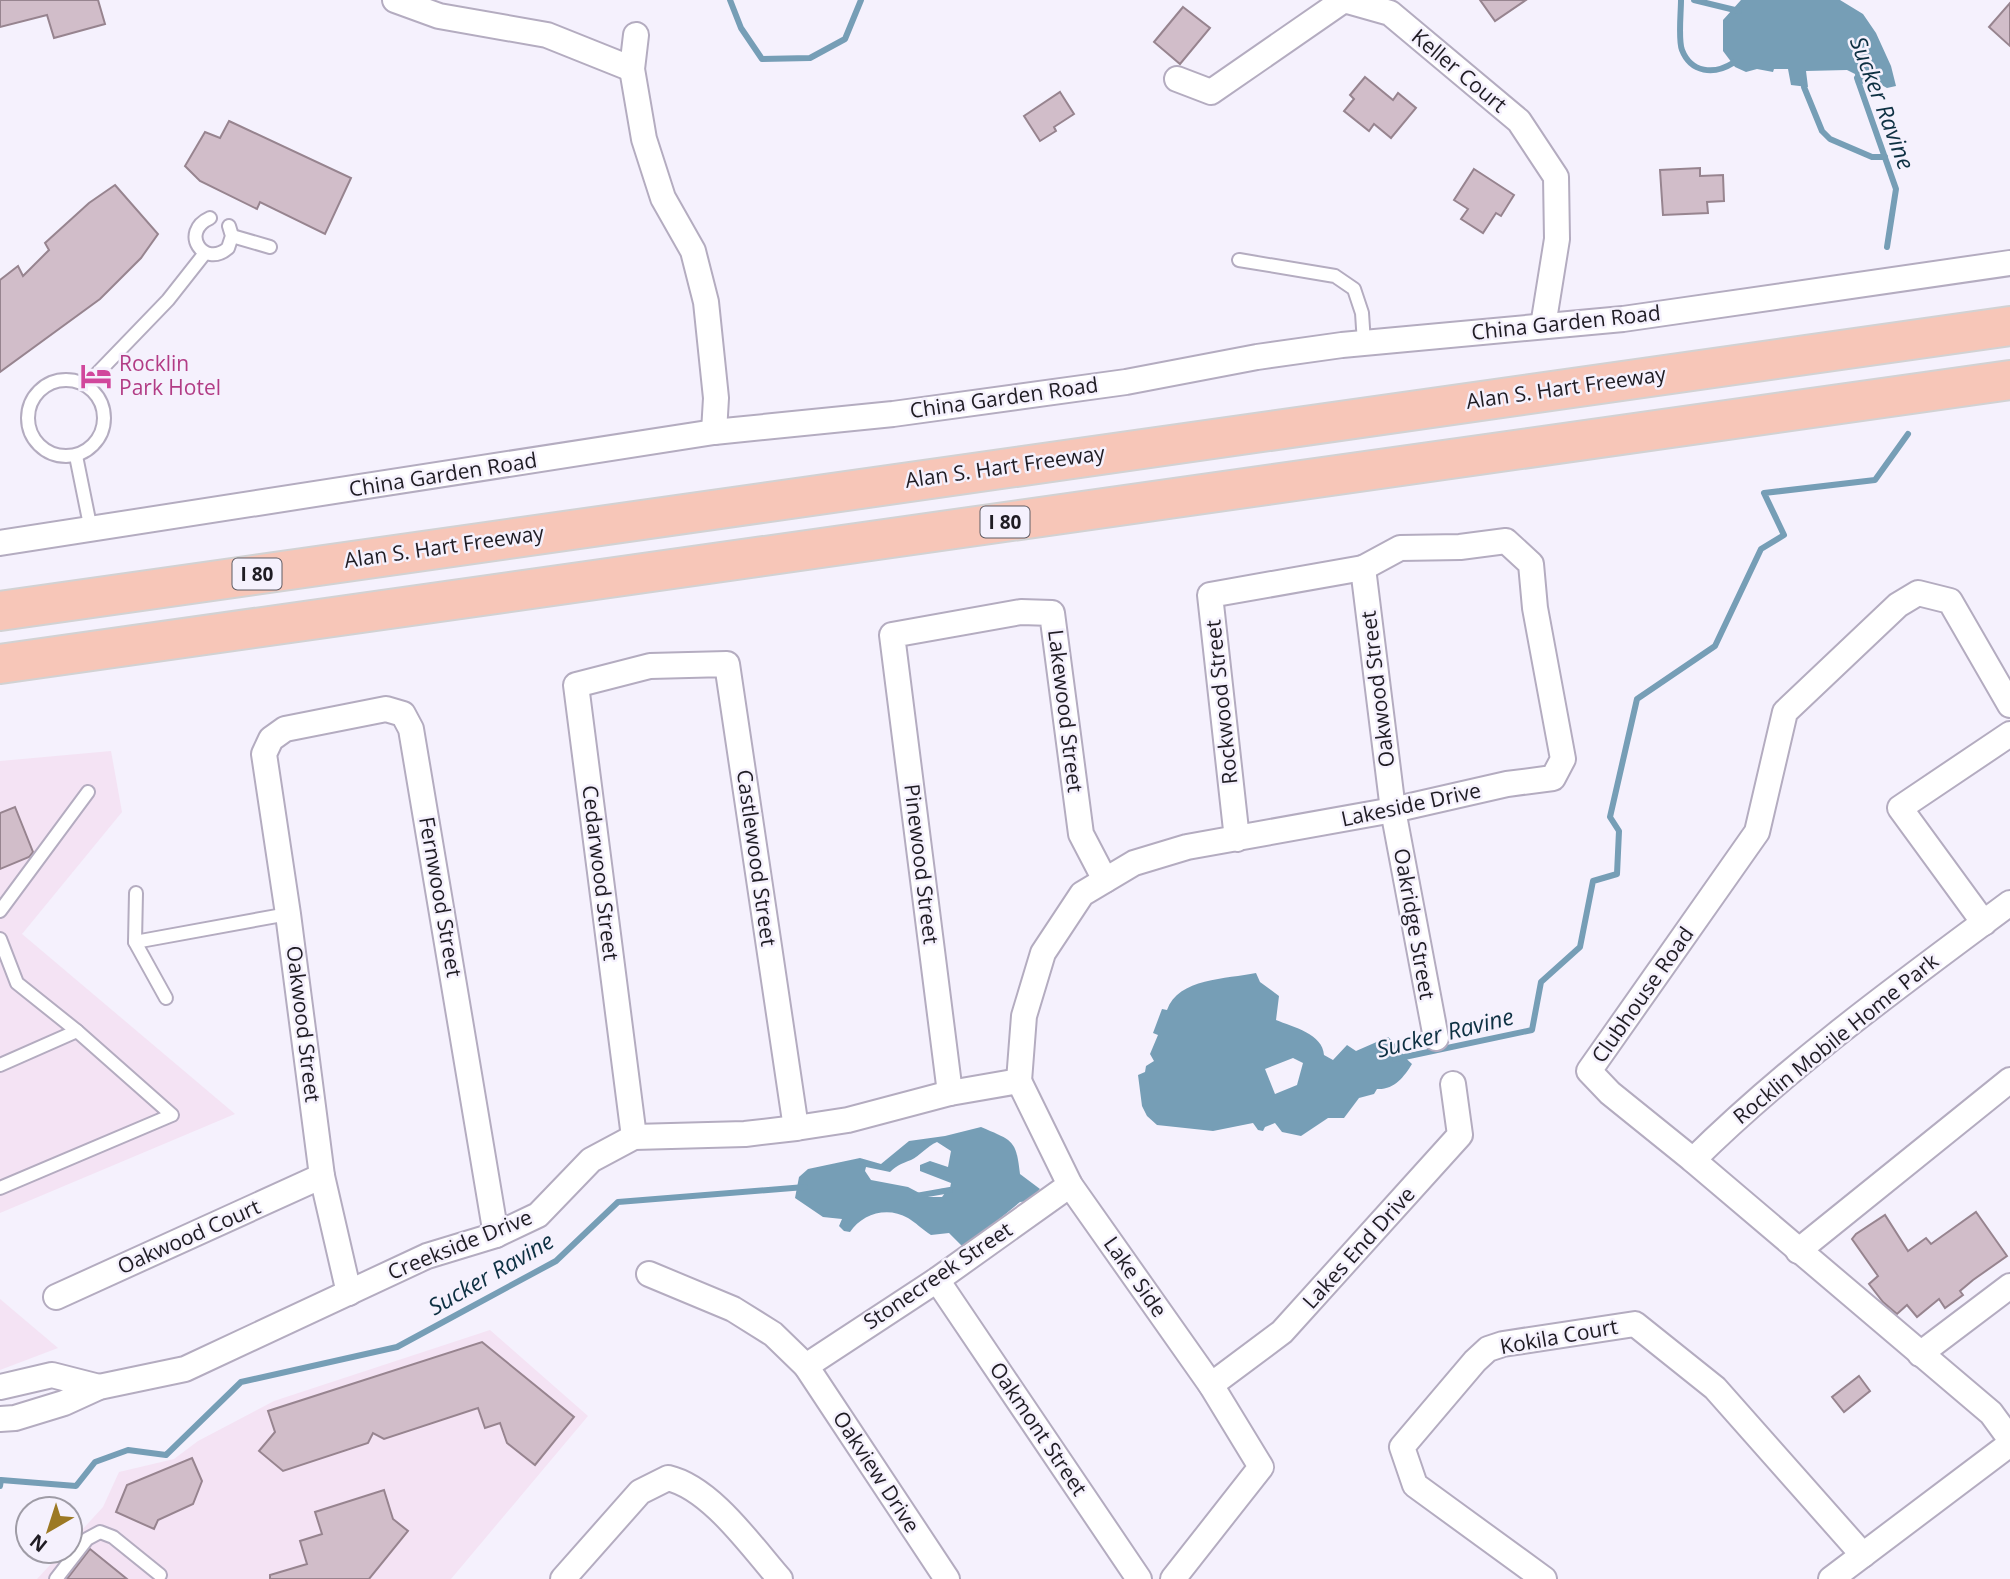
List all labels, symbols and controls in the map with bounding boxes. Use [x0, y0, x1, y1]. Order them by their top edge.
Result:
street label: Keller Court [1406, 22, 1513, 118]
water label: Sucker Ravine [1843, 31, 1923, 174]
street label: China Garden Road [1470, 298, 1662, 346]
place label: Rocklin Park Hotel [119, 349, 221, 401]
hotel icon: Rocklin Park Hotel [79, 359, 113, 393]
street label: Alan S. Hart Freeway [1464, 359, 1668, 415]
street label: China Garden Road [908, 370, 1100, 424]
street label: Alan S. Hart Freeway [903, 438, 1107, 494]
street label: China Garden Road [347, 445, 539, 503]
road number: I 80 [981, 506, 1030, 538]
street label: Alan S. Hart Freeway [342, 518, 546, 574]
road number: I 80 [232, 558, 282, 590]
street label: Oakwood Street [1354, 609, 1401, 769]
street label: Rockwood Street [1198, 618, 1244, 786]
street label: Lakewood Street [1042, 628, 1090, 794]
street label: Castlewood Street [731, 768, 783, 948]
street label: Lakeside Drive [1338, 776, 1483, 833]
street label: Pinewood Street [898, 782, 946, 946]
street label: Cedarwood Street [576, 784, 626, 962]
street label: Fernwood Street [413, 814, 469, 979]
street label: Oakridge Street [1388, 846, 1442, 1002]
street label: Clubhouse Road [1585, 921, 1700, 1068]
street label: Oakwood Street [280, 944, 327, 1104]
street label: Rocklin Mobile Home Park [1727, 947, 1944, 1130]
water label: Sucker Ravine [1373, 1000, 1517, 1065]
street label: Lakes End Drive [1296, 1180, 1421, 1314]
street label: Oakwood Court [113, 1192, 264, 1280]
street label: Creekside Drive [383, 1202, 536, 1286]
street label: Stonecreek Street [858, 1215, 1017, 1335]
water label: Sucker Ravine [422, 1224, 559, 1322]
street label: Lake Side [1098, 1231, 1174, 1322]
street label: Kokila Court [1498, 1312, 1620, 1360]
street label: Oakmont Street [984, 1356, 1094, 1501]
street label: Oakview Drive [827, 1405, 927, 1538]
north arrow [14, 1495, 84, 1565]
text: N [24, 1528, 52, 1558]

